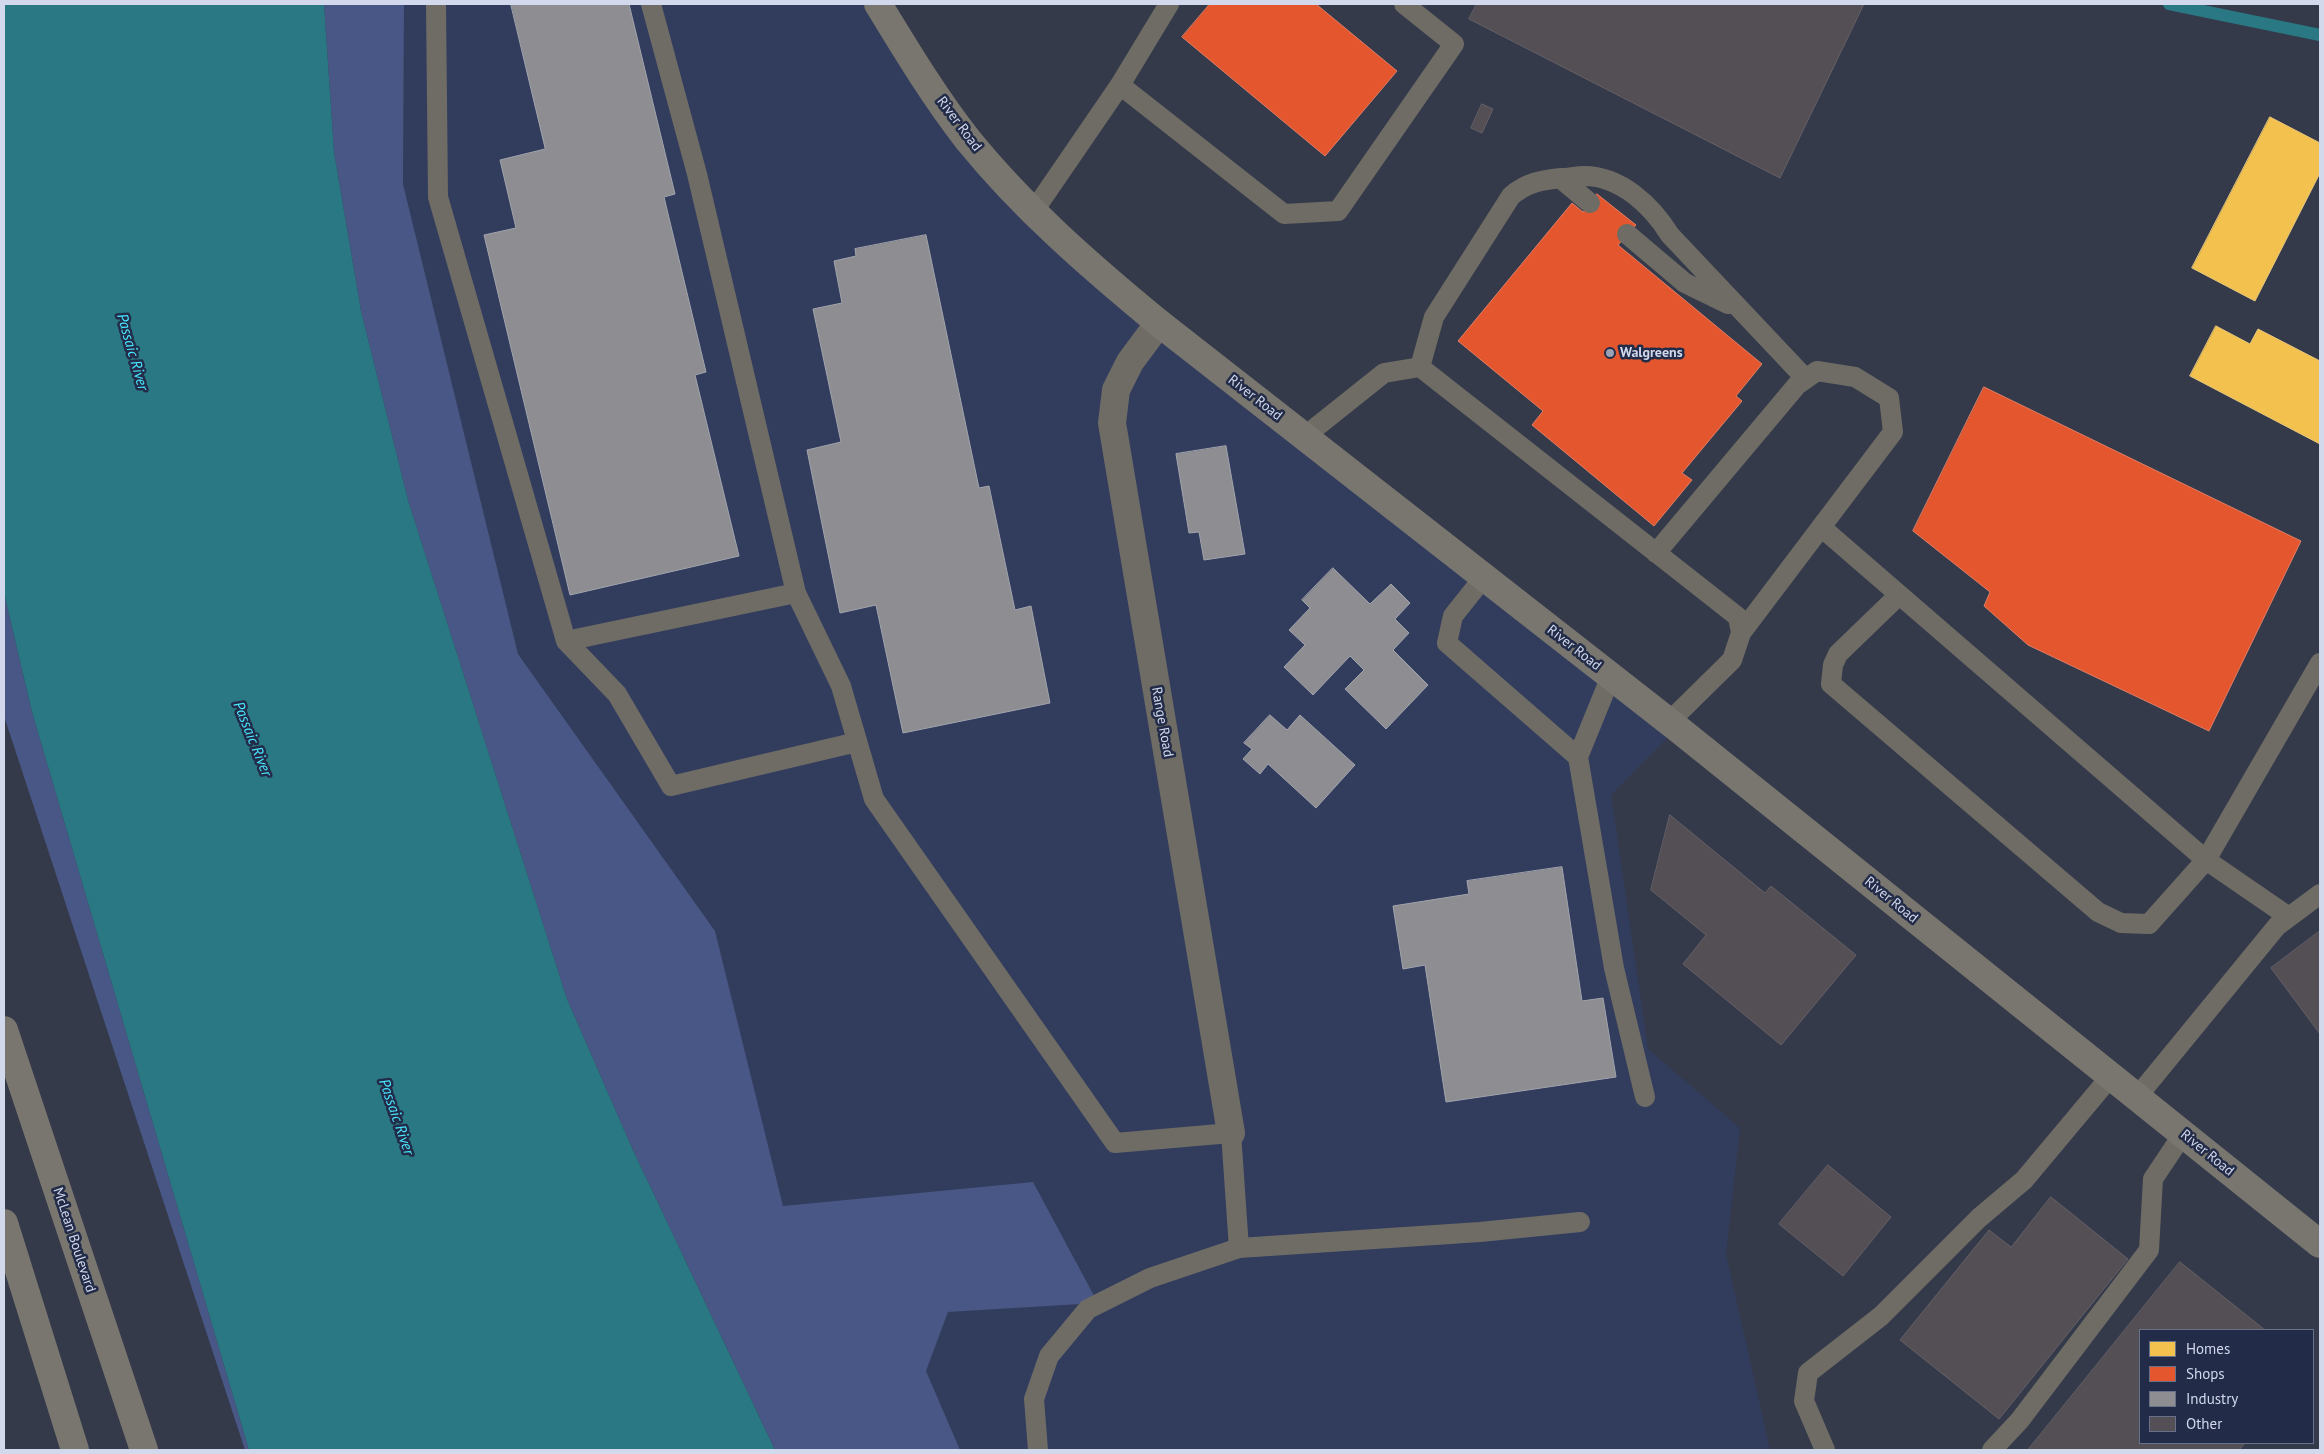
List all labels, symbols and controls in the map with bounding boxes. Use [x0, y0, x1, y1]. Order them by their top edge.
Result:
street label: River Road [933, 93, 985, 155]
water label: Passaic River [112, 311, 152, 393]
place label: Walgreens [1620, 345, 1683, 361]
marker: Walgreens [1604, 347, 1616, 359]
street label: River Road [1225, 372, 1285, 424]
street label: River Road [1544, 622, 1604, 674]
street label: Range Road [1148, 686, 1176, 758]
water label: Passaic River [229, 699, 275, 779]
street label: River Road [1861, 873, 1921, 927]
water label: Passaic River [375, 1077, 417, 1157]
street label: River Road [2177, 1126, 2237, 1180]
street label: McLean Boulevard [49, 1185, 99, 1295]
legend [2139, 1329, 2314, 1444]
text: Homes [2186, 1339, 2230, 1358]
text: Shops [2186, 1364, 2225, 1383]
text: Industry [2186, 1389, 2238, 1408]
text: Other [2186, 1414, 2222, 1433]

